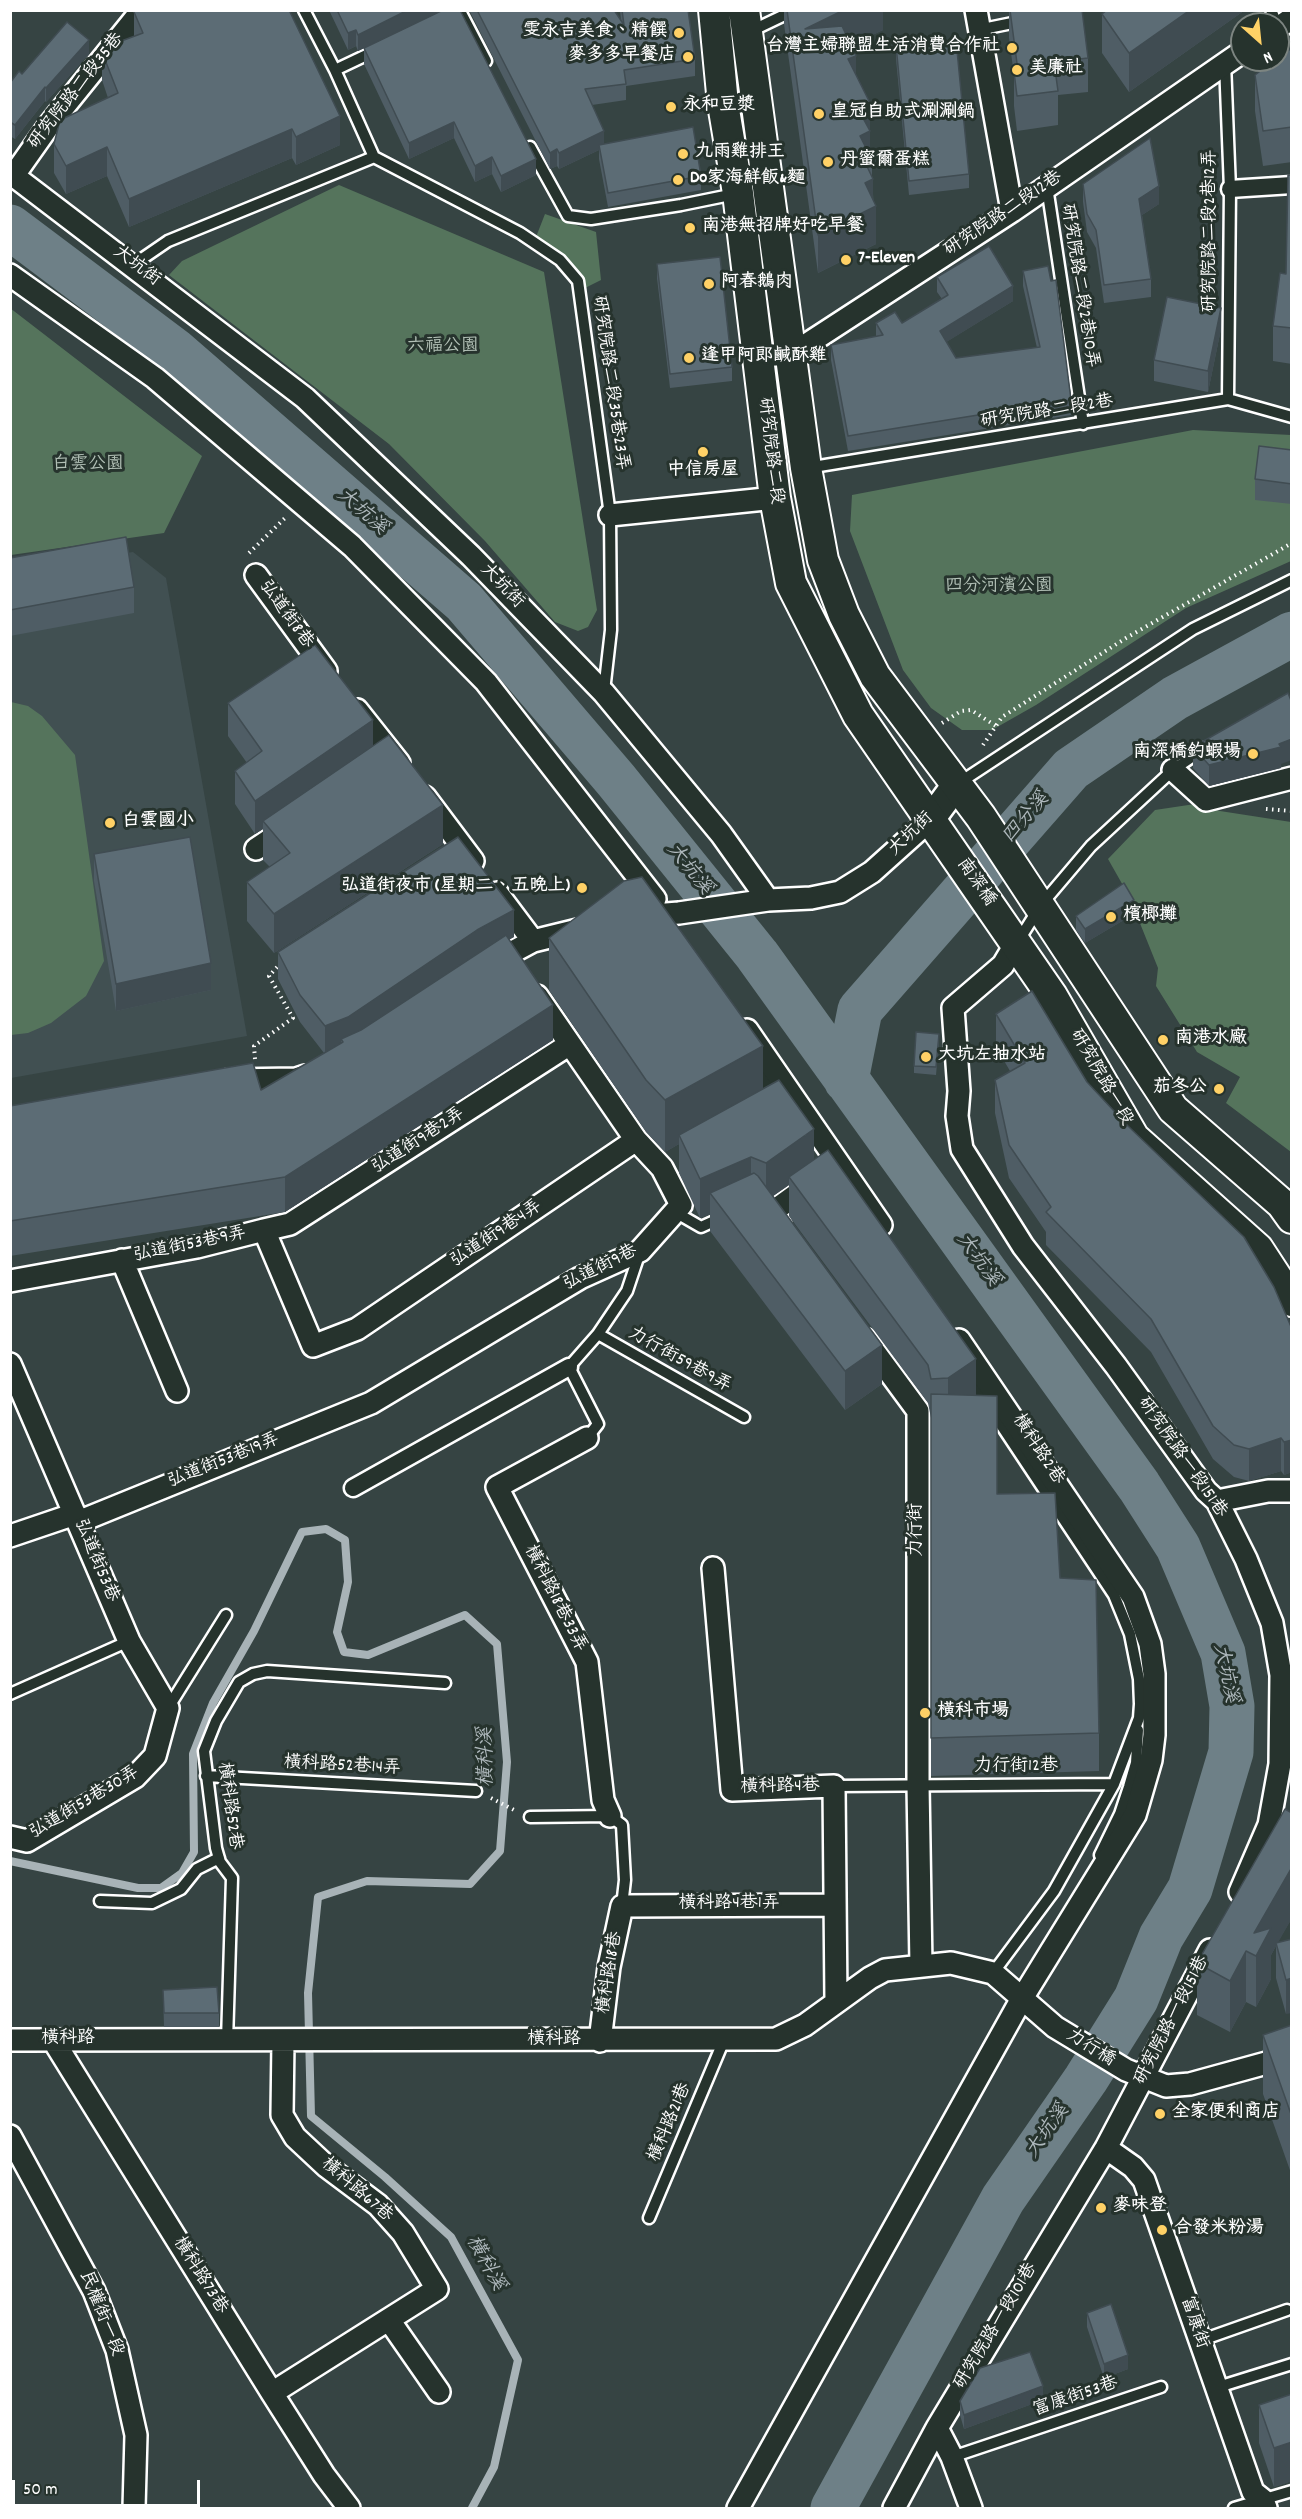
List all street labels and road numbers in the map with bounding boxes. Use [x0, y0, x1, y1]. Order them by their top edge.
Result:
street label: 研究院路二段35巷 [25, 29, 129, 155]
street label: 研究院路二段2巷12弄 [1201, 149, 1223, 313]
street label: 研究院路二段12巷 [941, 168, 1067, 262]
street label: 研究院路二段2巷10弄 [1054, 203, 1102, 369]
street label: 大坑街 [108, 242, 164, 292]
street label: 研究院路二段35巷23弄 [586, 294, 632, 472]
street label: 研究院路二段2巷 [979, 392, 1115, 434]
street label: 研究院路二段 [752, 396, 786, 506]
street label: 大坑街 [474, 560, 528, 614]
street label: 弘道街8巷 [253, 577, 317, 653]
street label: 大坑街 [885, 808, 939, 862]
street label: 南深橋 [951, 855, 999, 911]
street label: 研究院路一段 [1064, 1026, 1136, 1130]
street label: 弘道街9巷2弄 [369, 1104, 469, 1180]
street label: 弘道街9巷4弄 [447, 1196, 547, 1274]
street label: 弘道街53巷9弄 [132, 1224, 248, 1268]
street label: 弘道街9巷 [560, 1241, 642, 1297]
street label: 力行街59巷9弄 [624, 1324, 734, 1398]
street label: 研究院路一段151巷 [1131, 1394, 1231, 1522]
street label: 橫科路2巷 [1006, 1411, 1068, 1489]
street label: 弘道街53巷19弄 [165, 1430, 283, 1494]
street label: 力行街 [907, 1503, 929, 1557]
street label: 弘道街53巷 [68, 1516, 122, 1606]
street label: 橫科路18巷33弄 [518, 1542, 590, 1656]
street label: 橫科路52巷14弄 [283, 1753, 401, 1781]
street label: 力行街12巷 [974, 1757, 1058, 1779]
street label: 橫科路52巷 [211, 1761, 245, 1851]
street label: 弘道街53巷30弄 [26, 1763, 144, 1845]
street label: 橫科路4巷 [740, 1777, 820, 1799]
street label: 橫科路4巷1弄 [678, 1894, 780, 1916]
street label: 橫科路18巷 [594, 1930, 628, 2016]
street label: 研究院路一段151巷 [1131, 1953, 1215, 2089]
street label: 力行橋 [1061, 2026, 1119, 2072]
street label: 橫科路 [41, 2029, 95, 2051]
street label: 橫科路 [527, 2030, 581, 2052]
street label: 橫科路21巷 [645, 2080, 697, 2166]
street label: 橫科路67巷 [316, 2154, 396, 2228]
street label: 橫科路73巷 [167, 2233, 231, 2319]
street label: 研究院路一段101巷 [951, 2260, 1043, 2394]
street label: 民權街一段 [73, 2268, 127, 2360]
street label: 富康街 [1174, 2294, 1212, 2352]
street label: 富康街53巷 [1031, 2373, 1121, 2423]

